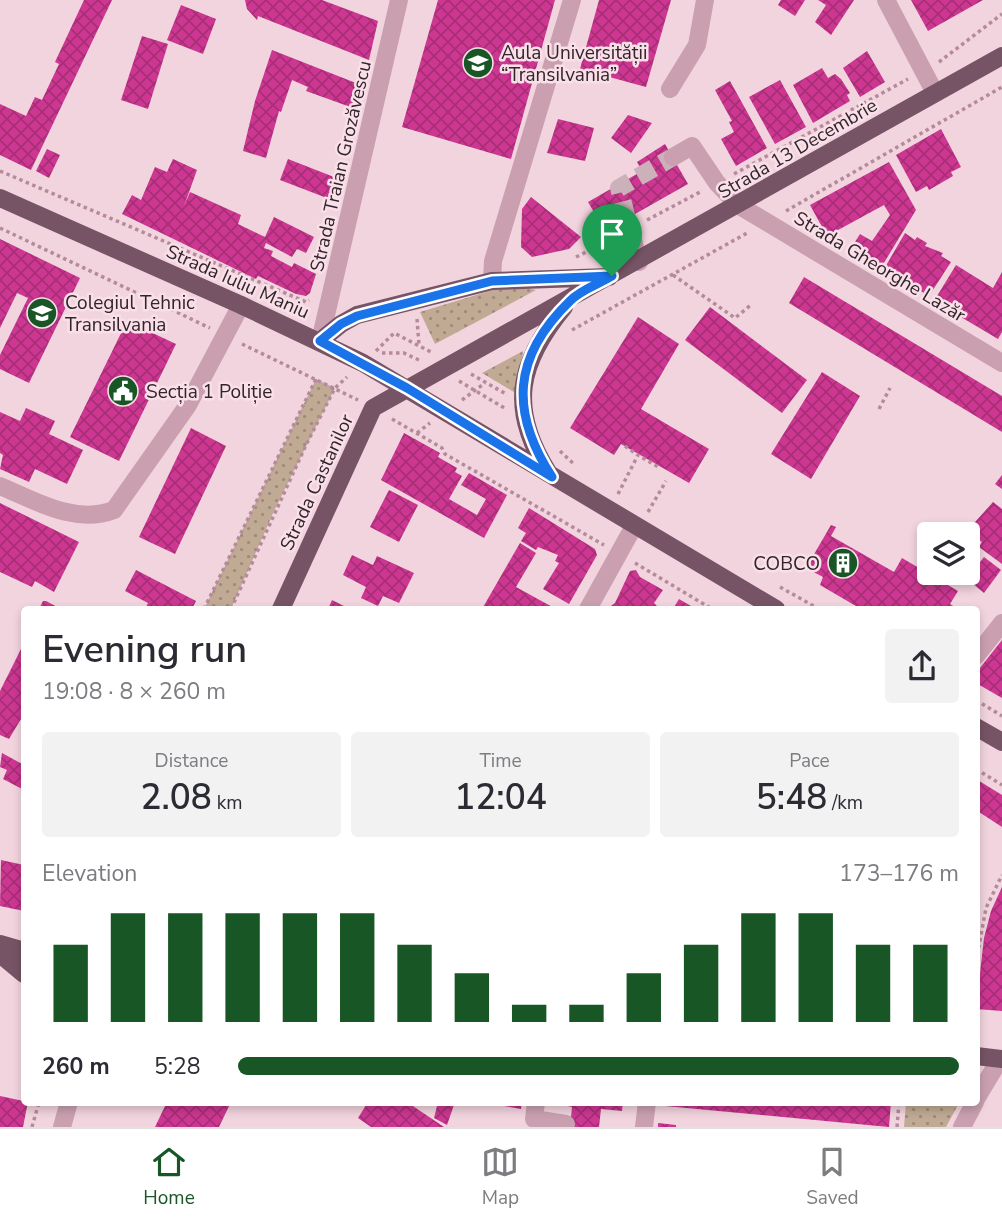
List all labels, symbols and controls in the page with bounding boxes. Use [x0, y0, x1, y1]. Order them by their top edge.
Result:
place label: Aula Universității “Transilvania” [501, 40, 647, 88]
school or university icon: Aula Universității “Transilvania” [461, 46, 495, 80]
street label: Strada Traian Grozăvescu [304, 58, 378, 274]
street label: Strada 13 Decembrie [713, 93, 882, 205]
pin [582, 204, 642, 276]
street label: Strada Gheorghe Lazăr [789, 205, 970, 329]
icon: arrive [593, 215, 631, 253]
street label: Strada Iuliu Maniu [162, 239, 313, 325]
place label: Colegiul Tehnic Transilvania [65, 290, 195, 338]
school or university icon: Colegiul Tehnic Transilvania [25, 296, 59, 330]
public building icon: Secția 1 Poliție [106, 374, 140, 408]
place label: Secția 1 Poliție [146, 379, 272, 405]
street label: Strada Castanilor [274, 410, 360, 555]
map controls [917, 522, 980, 585]
button: layers [917, 522, 980, 585]
building icon: COBCO [826, 546, 860, 580]
place label: COBCO [753, 551, 820, 577]
text: Evening run [42, 624, 247, 675]
button: share [885, 629, 959, 703]
text: 19:08 · 8 × 260 m [42, 676, 226, 707]
text: Distance [155, 748, 228, 774]
text: Time [479, 748, 522, 774]
text: Pace [789, 748, 830, 774]
text: 2.08 [141, 774, 212, 821]
text: 12:04 [454, 774, 547, 821]
text: 5:48 [756, 774, 827, 821]
text: km [212, 790, 242, 816]
text: /km [827, 790, 863, 816]
text: Elevation [42, 858, 137, 889]
text: 173–176 m [839, 858, 959, 889]
text: 260 m [42, 1051, 110, 1082]
text: 5:28 [154, 1051, 201, 1082]
tab: Home [143, 1143, 195, 1211]
tab: Map [481, 1143, 519, 1211]
tab: Saved [806, 1143, 859, 1211]

